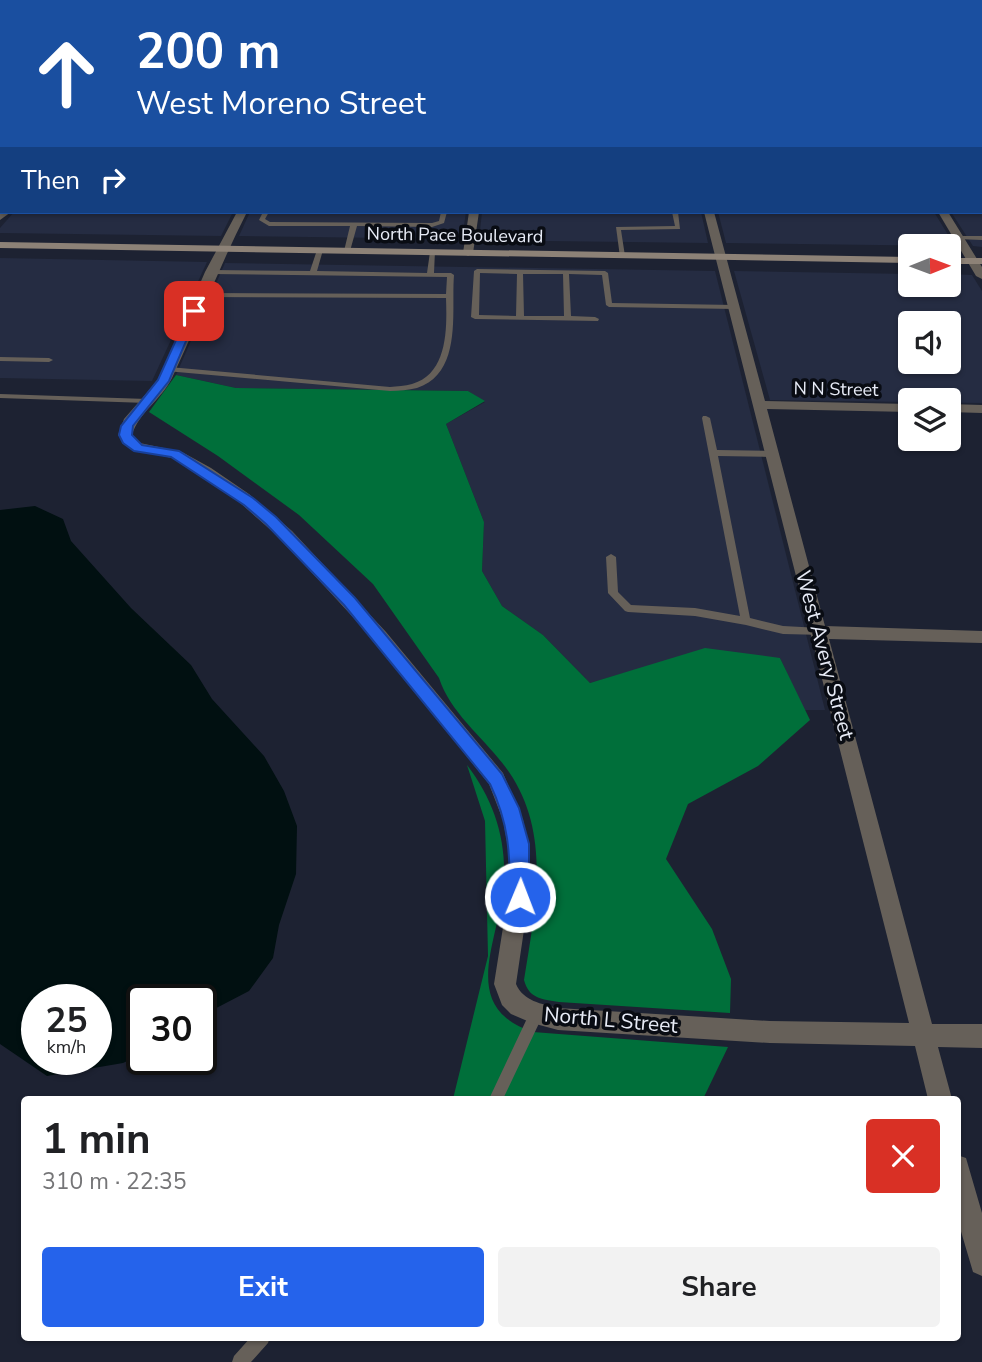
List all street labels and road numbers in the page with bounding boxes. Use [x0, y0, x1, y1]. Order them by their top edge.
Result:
street label: North Pace Boulevard [366, 221, 544, 249]
street label: N N Street [793, 376, 879, 402]
street label: West Avery Street [789, 567, 861, 743]
street label: North L Street [543, 1000, 680, 1040]

